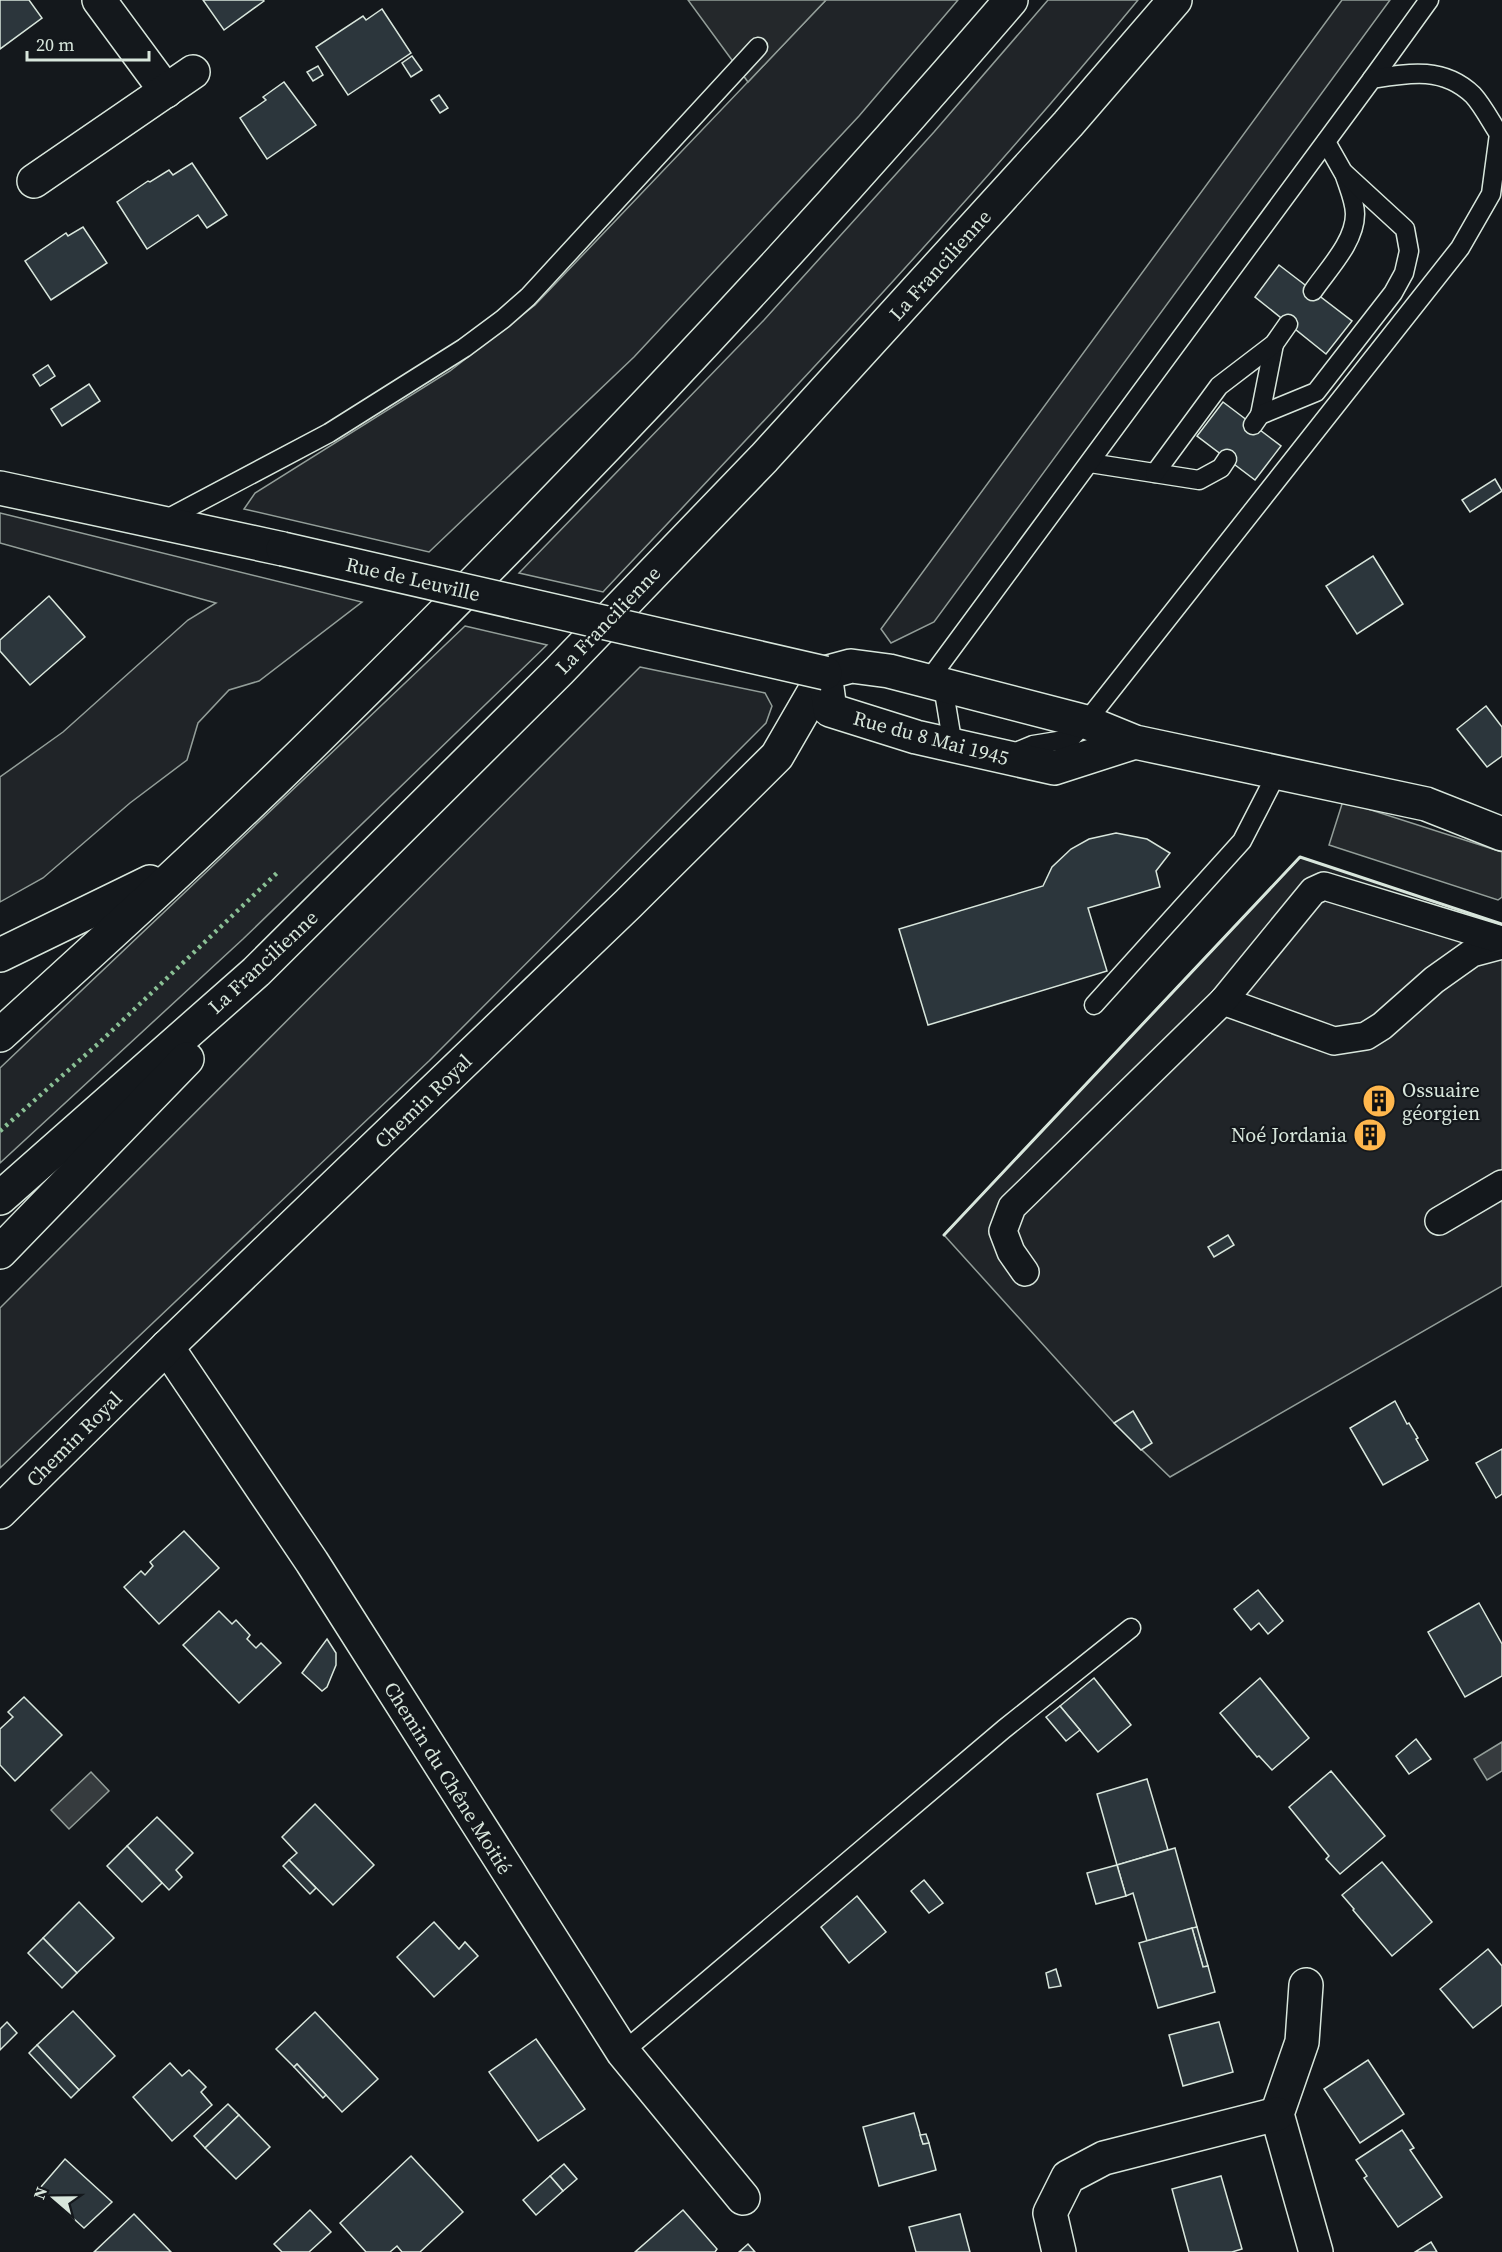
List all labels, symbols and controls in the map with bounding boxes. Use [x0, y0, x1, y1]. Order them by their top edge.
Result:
scale bar [27, 24, 148, 62]
text: 20 m [36, 32, 74, 57]
street label: La Francilienne [883, 203, 997, 327]
street label: Rue de Leuville [343, 550, 483, 608]
street label: La Francilienne [549, 560, 667, 680]
street label: Rue du 8 Mai 1945 [850, 704, 1012, 772]
street label: La Francilienne [202, 904, 324, 1020]
street label: Chemin Royal [368, 1047, 478, 1155]
place label: Ossuaire géorgien [1402, 1076, 1480, 1127]
building icon: Ossuaire géorgien [1361, 1083, 1397, 1119]
building icon: Noé Jordania [1352, 1117, 1388, 1153]
place label: Noé Jordania [1231, 1121, 1348, 1149]
street label: Chemin Royal [20, 1385, 128, 1493]
street label: Chemin du Chêne Moitié [377, 1676, 519, 1880]
north arrow [24, 2168, 84, 2228]
text: N [28, 2183, 52, 2202]

